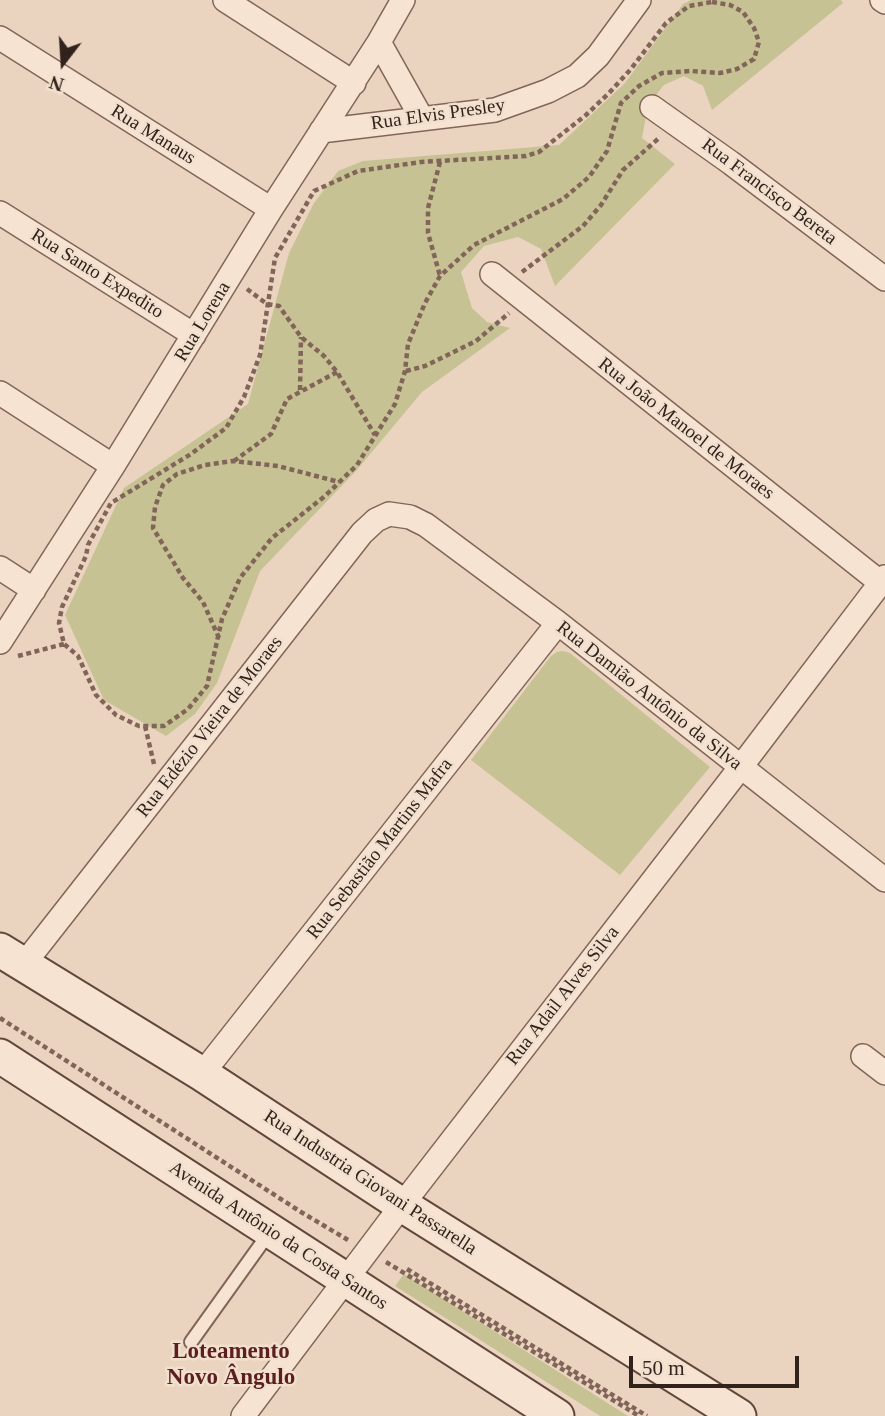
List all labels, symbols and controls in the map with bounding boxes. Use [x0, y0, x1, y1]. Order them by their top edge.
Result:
north arrow [28, 28, 98, 98]
text: N [47, 72, 66, 96]
street label: Rua Elvis Presley [370, 94, 506, 136]
street label: Rua Manaus [106, 100, 200, 170]
street label: Rua Francisco Bereta [697, 134, 841, 250]
street label: Rua Santo Expedito [27, 224, 167, 324]
street label: Rua Lorena [170, 278, 236, 366]
street label: Rua João Manoel de Moraes [593, 353, 779, 505]
street label: Rua Damião Antônio da Silva [552, 617, 746, 775]
street label: Rua Edézio Vieira de Moraes [132, 632, 288, 822]
street label: Rua Sebastião Martins Mafra [302, 754, 458, 944]
street label: Rua Adail Alves Silva [502, 922, 624, 1070]
street label: Rua Industria Giovani Passarella [259, 1105, 481, 1261]
street label: Avenida Antônio da Costa Santos [164, 1157, 392, 1315]
district label: Loteamento Novo Ângulo [167, 1338, 295, 1392]
scale bar [633, 1342, 803, 1386]
text: 50 m [642, 1356, 685, 1380]

